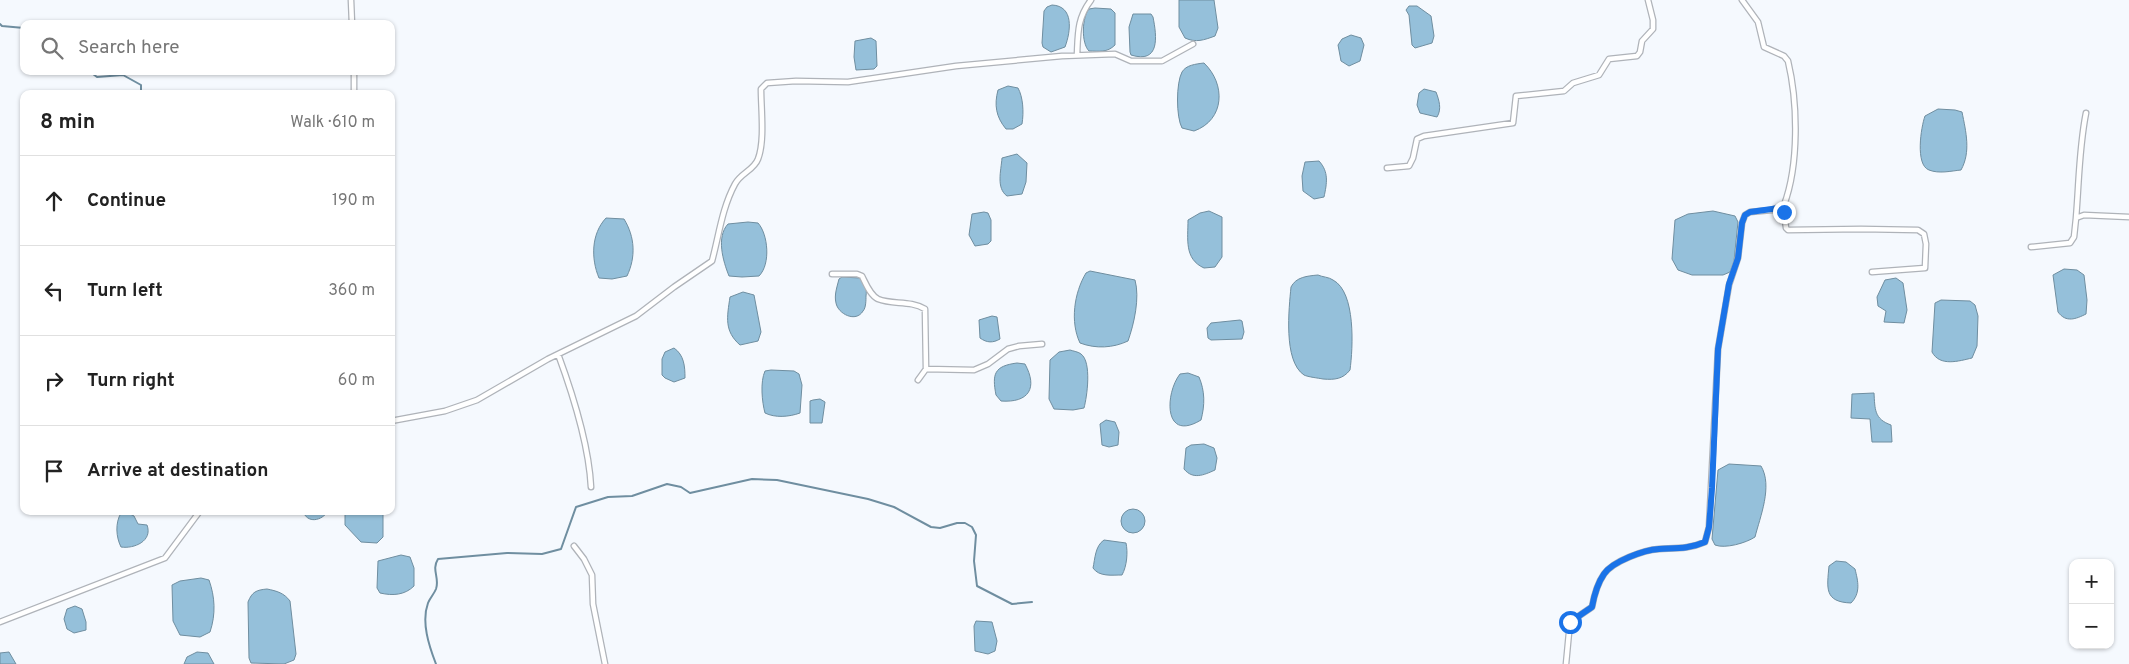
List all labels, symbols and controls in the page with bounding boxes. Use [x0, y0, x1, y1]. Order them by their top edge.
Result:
search box [20, 20, 395, 75]
icon: search [38, 34, 66, 62]
text: Search here [78, 36, 180, 60]
text: 8 min [40, 109, 95, 136]
text: Walk · 610 m [290, 113, 375, 133]
icon: ahead [40, 187, 68, 215]
text: Continue [87, 189, 166, 213]
text: 190 m [332, 191, 375, 211]
route end [1773, 201, 1796, 224]
icon: left [40, 277, 68, 305]
text: Turn left [87, 279, 163, 303]
text: 360 m [328, 281, 375, 301]
icon: right [40, 367, 68, 395]
text: Turn right [87, 369, 175, 393]
text: 60 m [338, 371, 375, 391]
icon: arrive [40, 457, 68, 485]
text: Arrive at destination [87, 459, 268, 483]
map controls [2069, 559, 2114, 649]
button: + [2069, 559, 2114, 604]
button: − [2069, 604, 2114, 649]
route start [1559, 611, 1582, 634]

